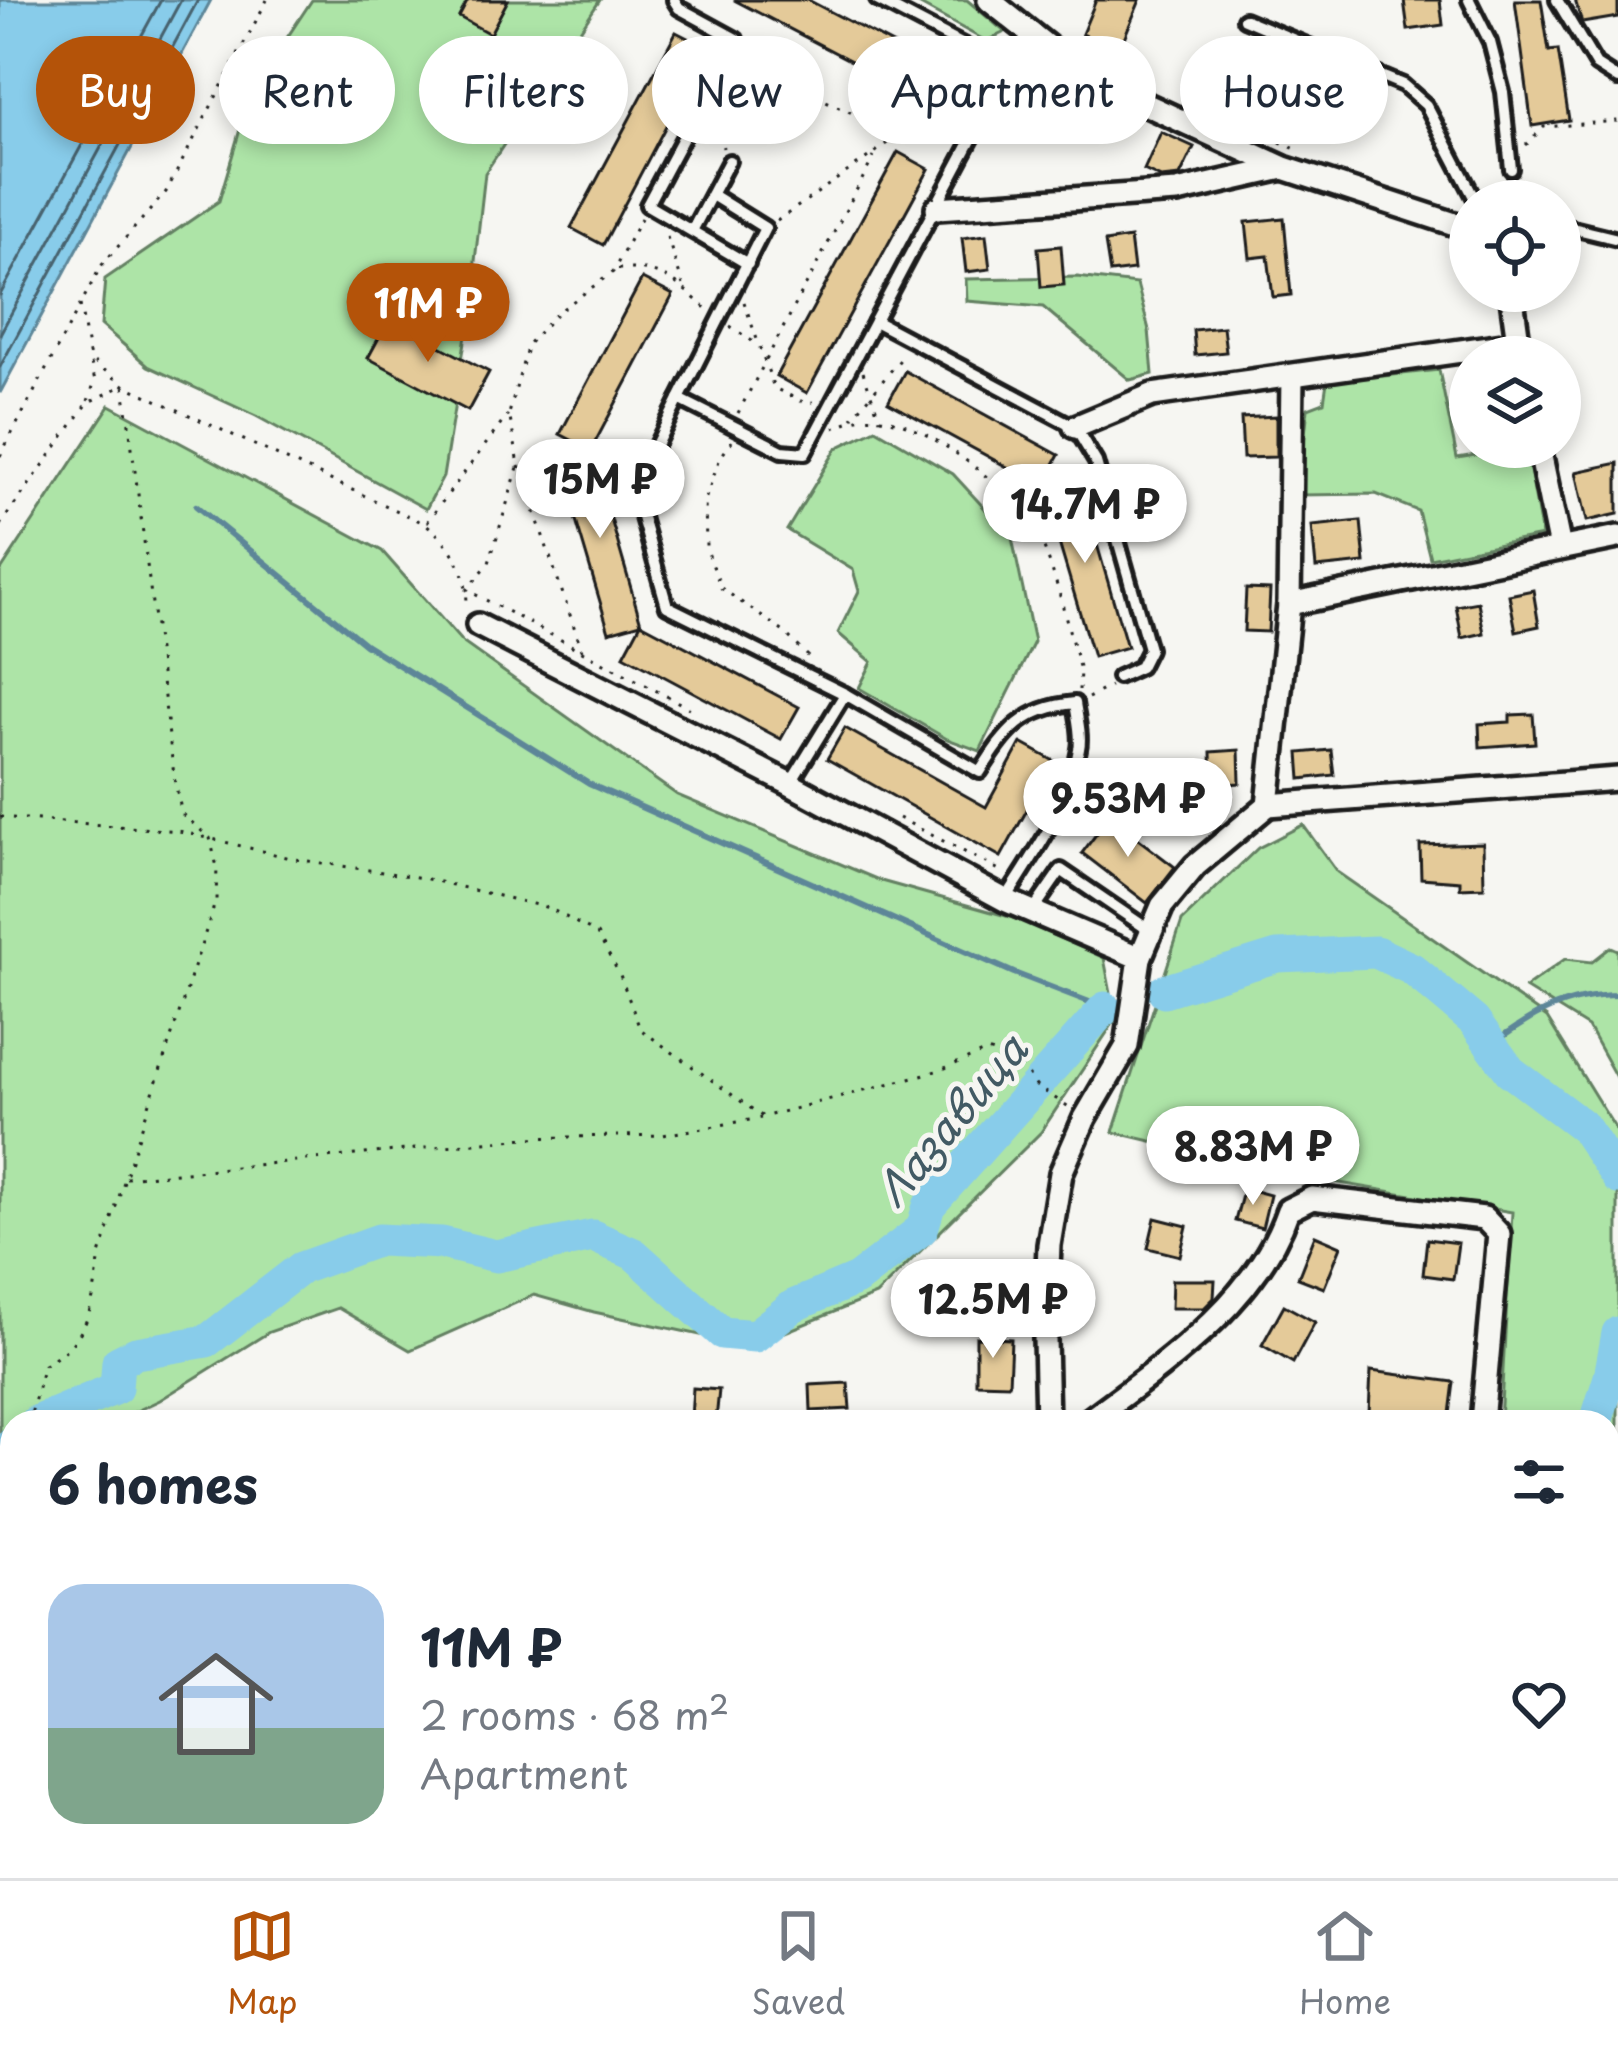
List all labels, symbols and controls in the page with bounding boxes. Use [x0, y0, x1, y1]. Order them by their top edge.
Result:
chip: Buy [36, 36, 195, 144]
chip: Rent [219, 36, 395, 144]
chip: Filters [419, 36, 628, 144]
chip: New [652, 36, 824, 144]
chip: Apartment [848, 36, 1156, 144]
chip: House [1180, 36, 1388, 144]
map controls [1449, 180, 1581, 468]
button: locate [1449, 180, 1581, 312]
pin: 11M ₽ [344, 263, 512, 365]
text: 11M ₽ [374, 272, 482, 331]
button: layers [1449, 336, 1581, 468]
pin: 15M ₽ [516, 439, 684, 541]
text: 15M ₽ [543, 448, 657, 507]
pin: 14.7M ₽ [974, 464, 1196, 566]
text: 14.7M ₽ [1010, 473, 1160, 532]
pin: 9.53M ₽ [1017, 758, 1239, 860]
text: 9.53M ₽ [1050, 767, 1206, 826]
water label: Лазавица [859, 1018, 1042, 1218]
pin: 8.83M ₽ [1142, 1106, 1364, 1208]
text: 8.83M ₽ [1173, 1115, 1333, 1174]
pin: 12.5M ₽ [882, 1259, 1104, 1361]
text: 12.5M ₽ [918, 1268, 1068, 1327]
text: 6 homes [48, 1444, 258, 1521]
icon: filters [1506, 1449, 1572, 1515]
text: 11M ₽ [420, 1607, 562, 1684]
icon: home [144, 1632, 288, 1776]
icon: heart [1506, 1671, 1572, 1737]
text: 2 rooms · 68 m² [420, 1684, 729, 1743]
text: Apartment [420, 1743, 628, 1802]
tab: Map [227, 1903, 298, 2025]
tab: Saved [752, 1903, 845, 2025]
tab: Home [1299, 1903, 1391, 2025]

